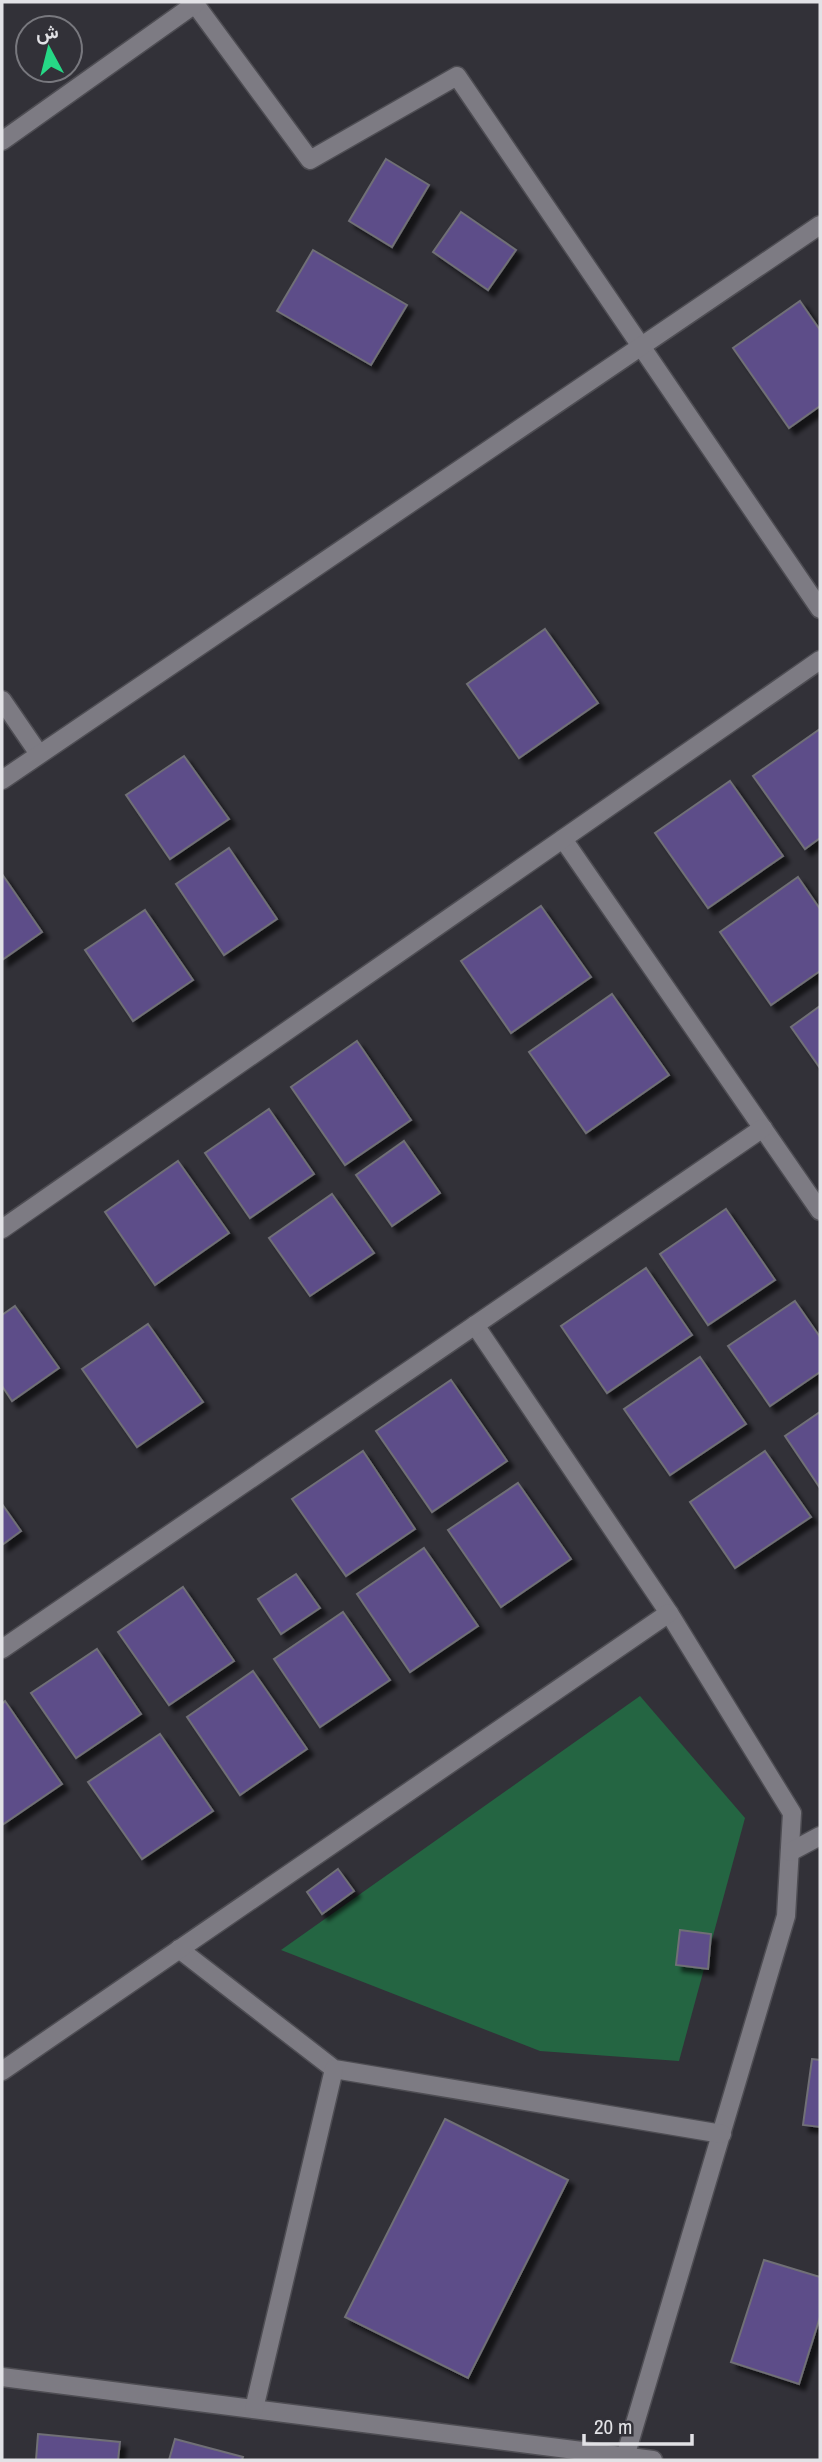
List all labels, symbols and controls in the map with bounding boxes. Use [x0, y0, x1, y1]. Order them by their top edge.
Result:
north arrow [14, 14, 84, 84]
text: ش [34, 18, 60, 46]
scale bar [584, 2402, 692, 2446]
text: 20 m [594, 2412, 632, 2441]

